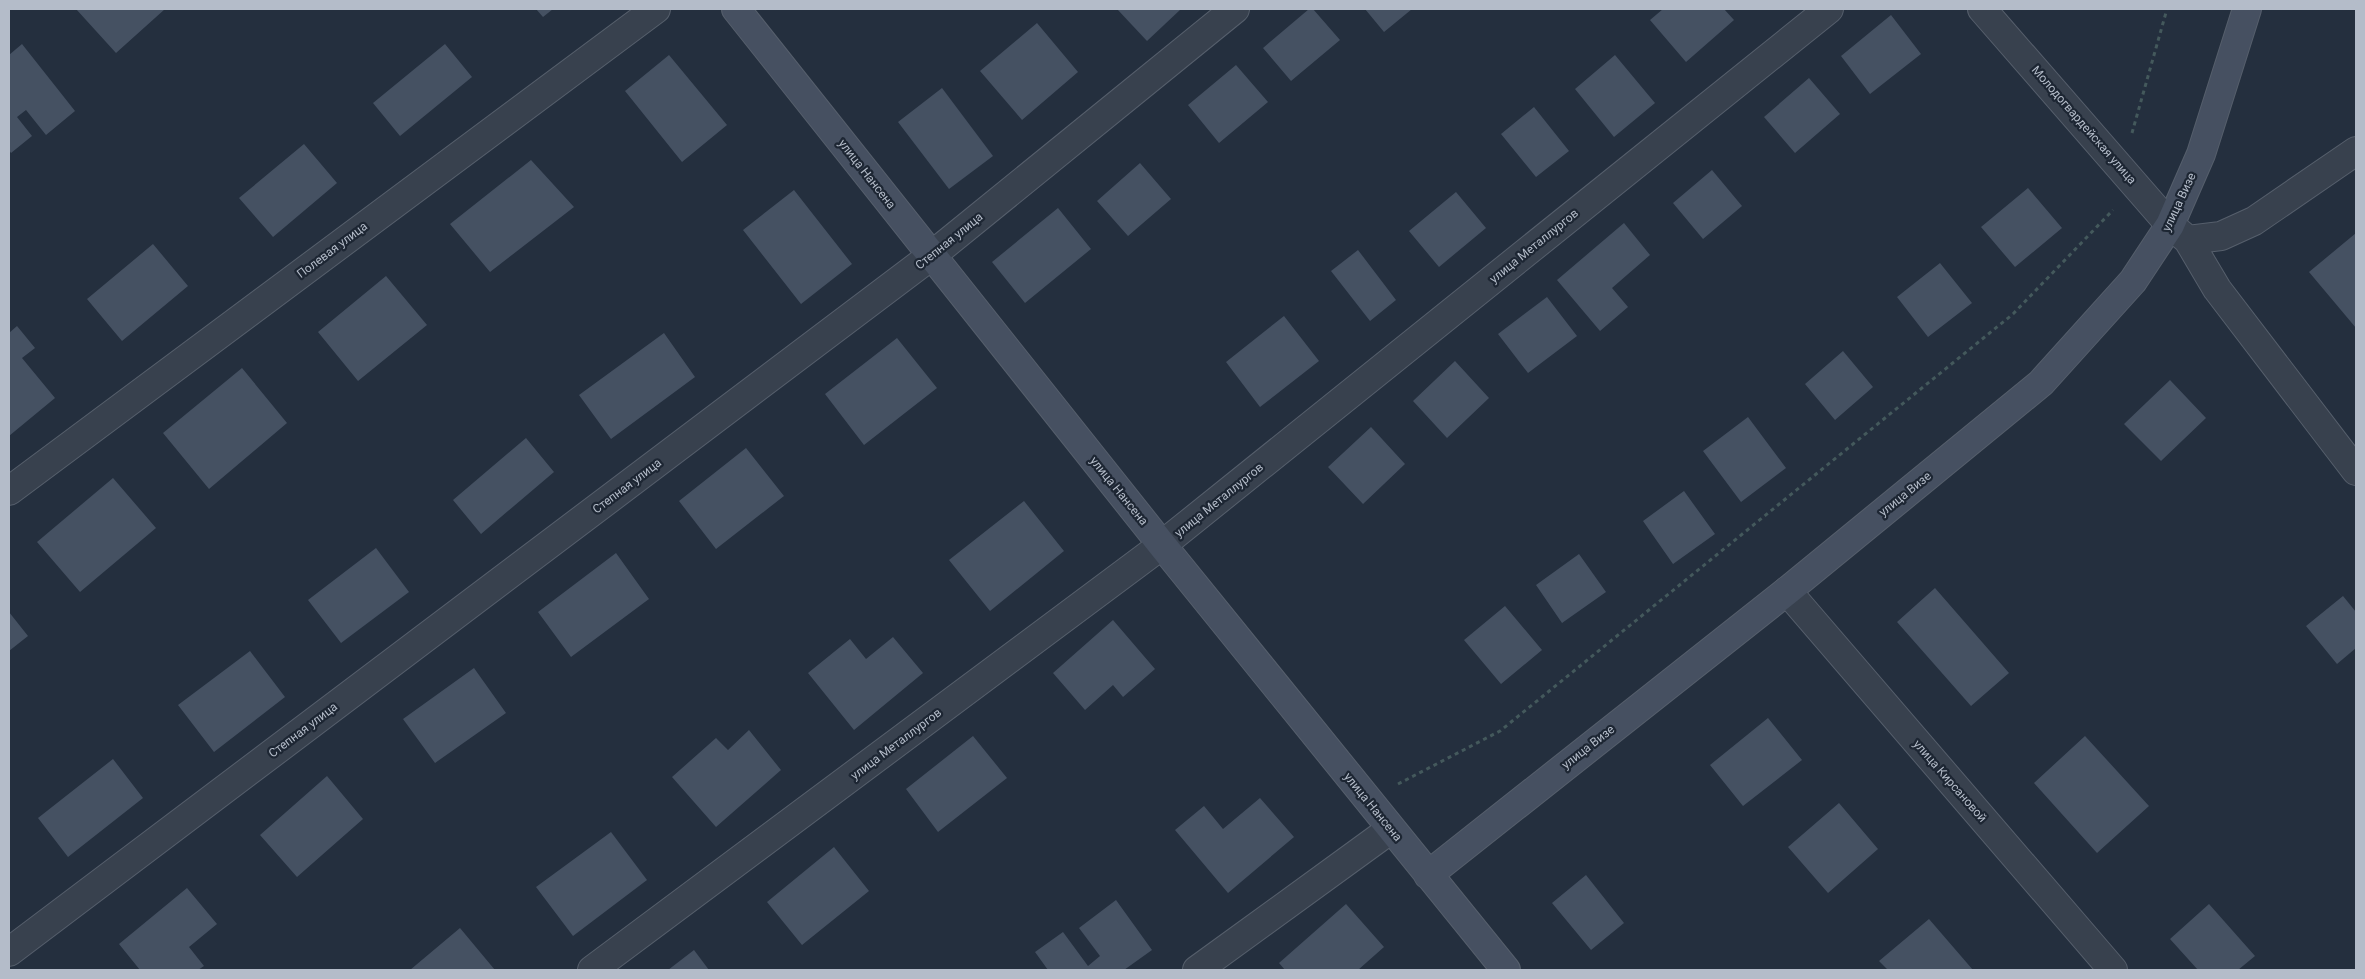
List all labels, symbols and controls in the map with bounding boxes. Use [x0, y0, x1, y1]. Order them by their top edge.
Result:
street label: Молодогвардейская улица [2029, 63, 2139, 187]
street label: улица Нансена [836, 137, 898, 211]
street label: улица Визе [2159, 171, 2199, 233]
street label: улица Металлургов [1487, 206, 1581, 286]
street label: Степная улица [913, 210, 985, 272]
street label: Полевая улица [294, 219, 370, 281]
street label: улица Нансена [1087, 454, 1151, 528]
street label: Степная улица [590, 456, 664, 516]
street label: улица Металлургов [1172, 460, 1266, 540]
street label: улица Визе [1876, 469, 1934, 519]
street label: Степная улица [266, 700, 340, 760]
street label: улица Металлургов [848, 705, 944, 783]
street label: улица Визе [1559, 722, 1617, 772]
street label: улица Кирсановой [1910, 737, 1990, 825]
street label: улица Нансена [1341, 770, 1405, 844]

